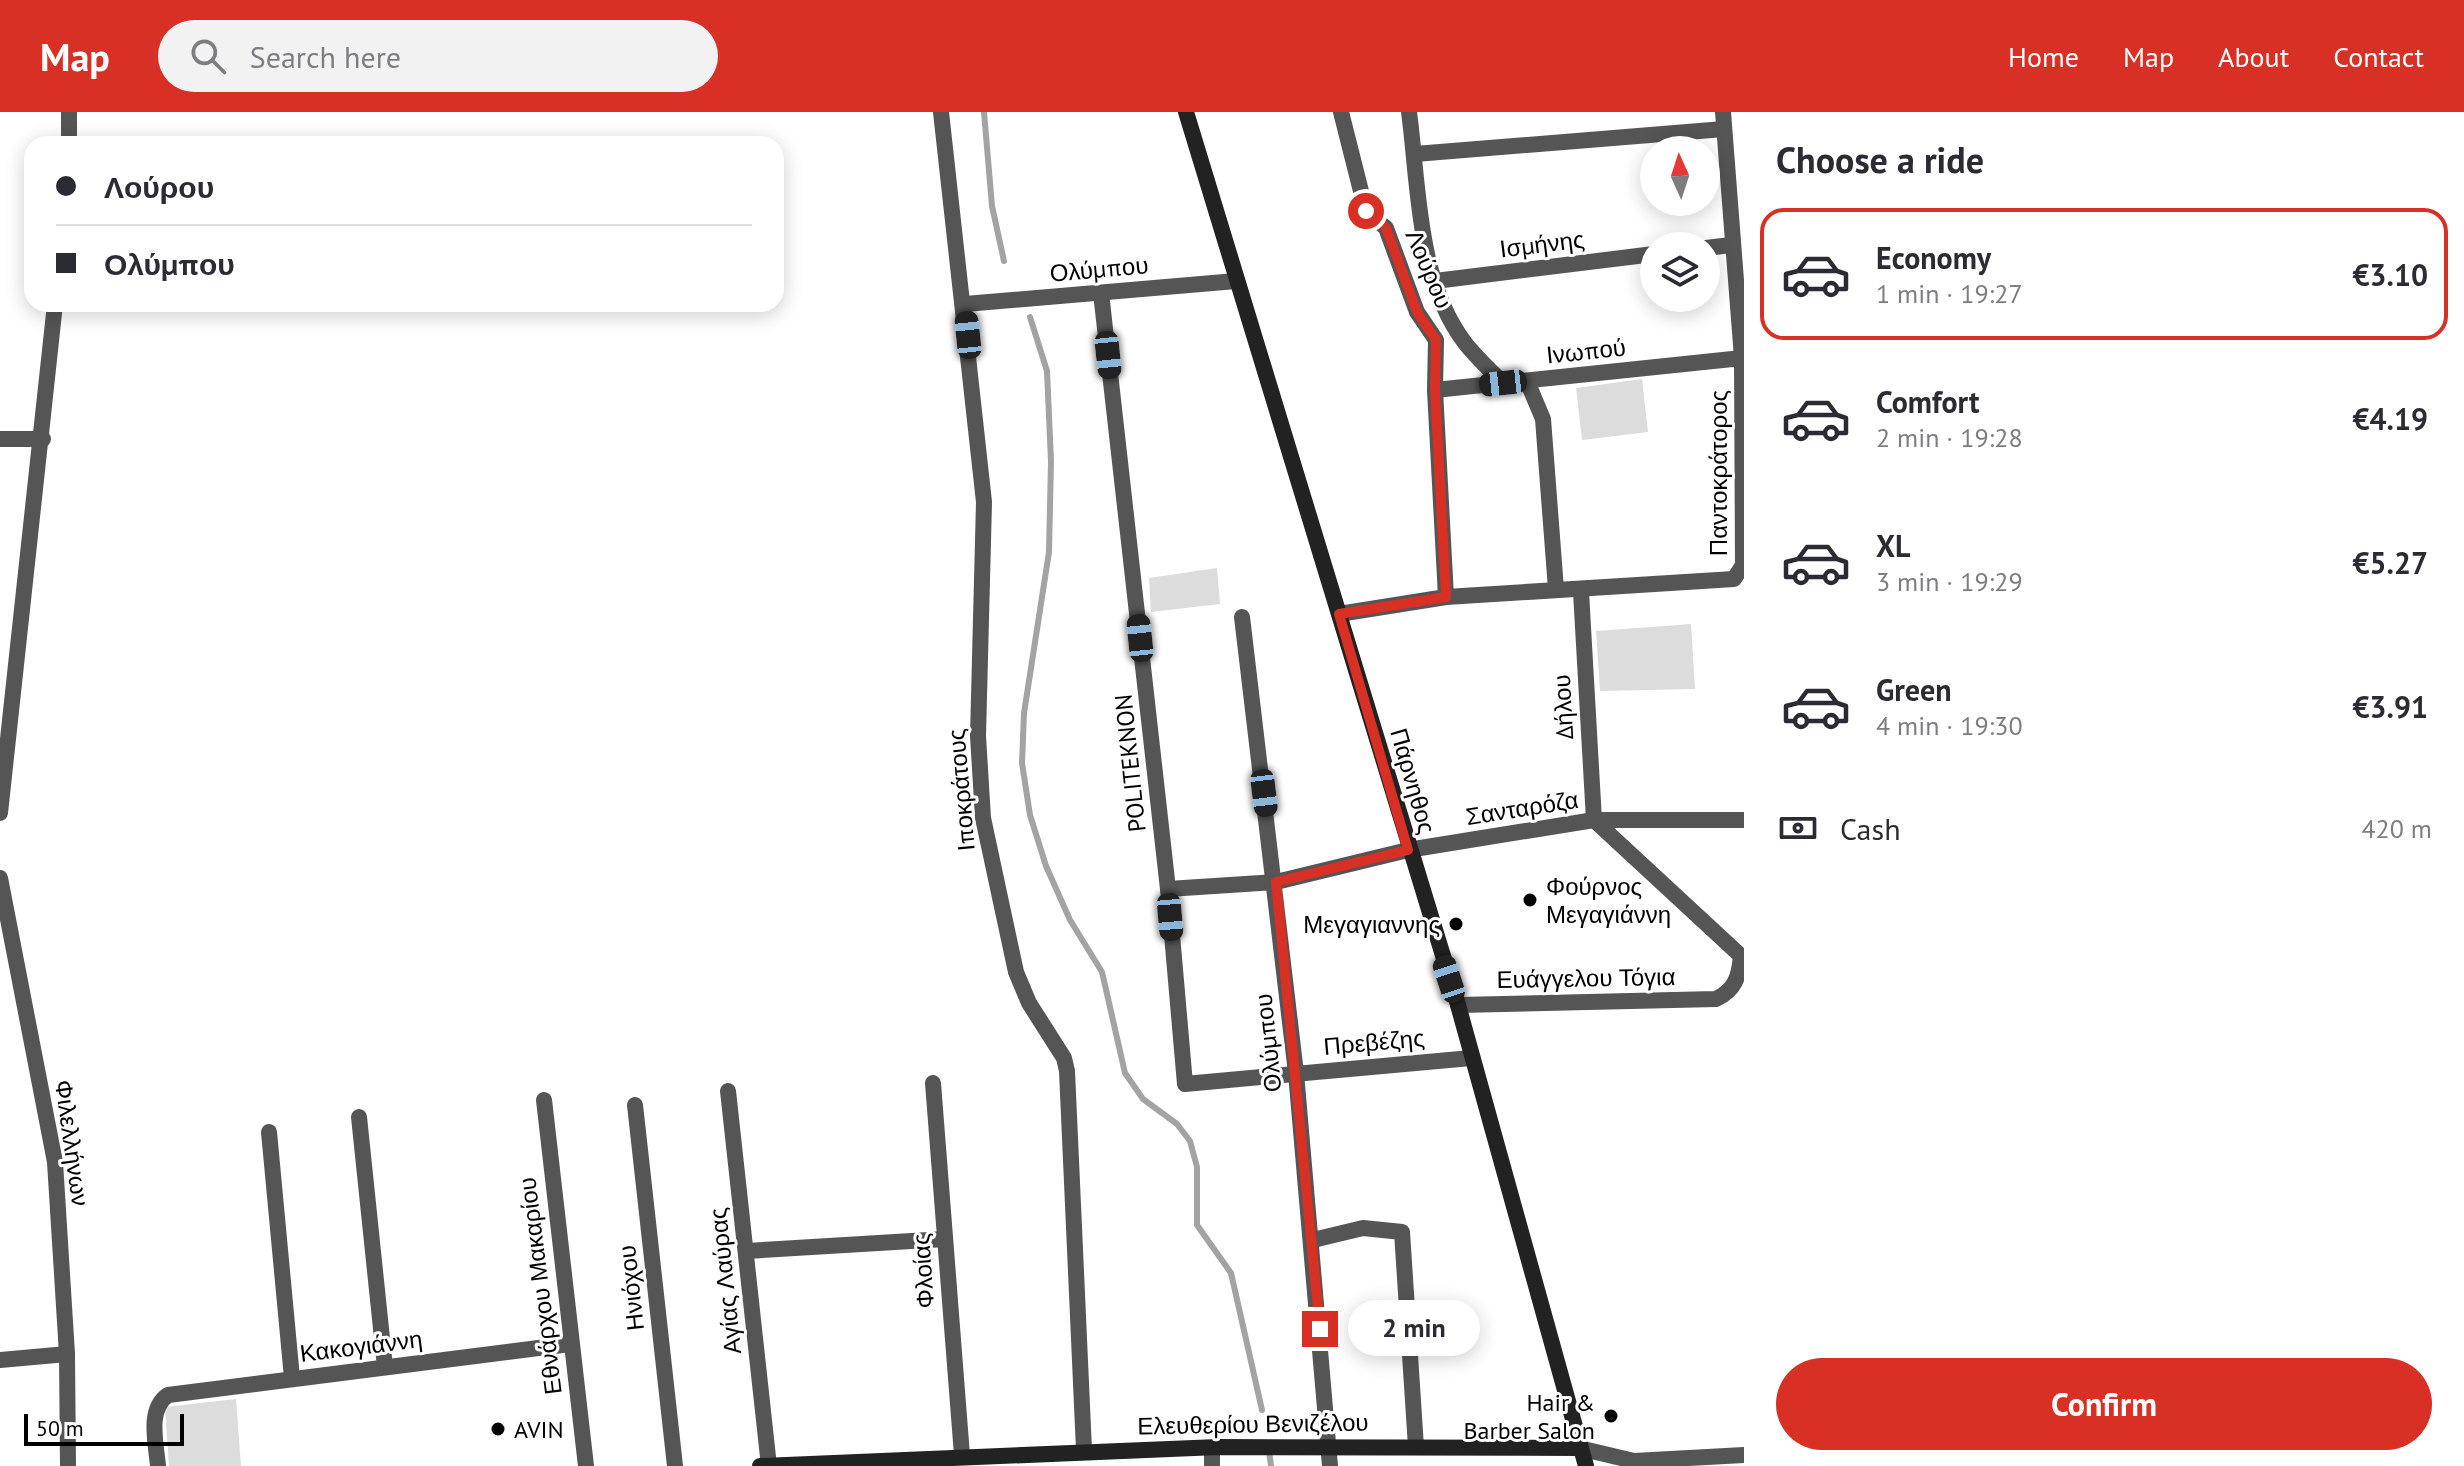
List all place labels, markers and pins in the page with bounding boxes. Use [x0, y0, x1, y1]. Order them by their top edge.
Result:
place label: Φούρνος Μεγαγιάννη [1546, 871, 1671, 930]
marker: Φούρνος Μεγαγιάννη [1521, 891, 1539, 909]
place label: Μεγαγιαννης [1303, 909, 1440, 940]
marker: Μεγαγιαννης [1447, 915, 1465, 933]
place label: Hair & Barber Salon [1464, 1387, 1595, 1446]
marker: Hair & Barber Salon [1602, 1407, 1620, 1425]
place label: AVIN [514, 1414, 564, 1445]
marker: AVIN [489, 1420, 507, 1438]

